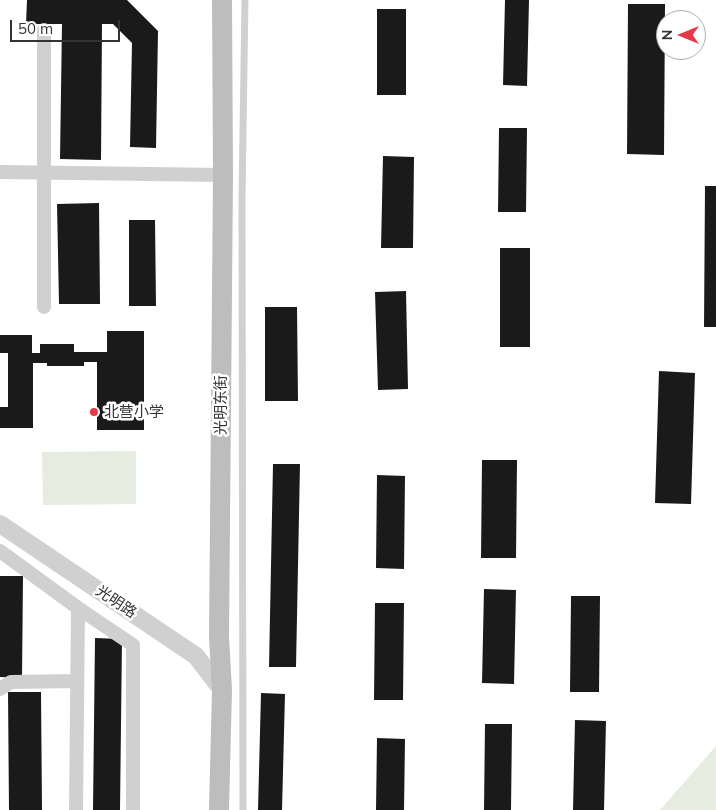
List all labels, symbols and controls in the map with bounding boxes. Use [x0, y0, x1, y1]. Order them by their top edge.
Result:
scale bar [12, 10, 122, 42]
north arrow [656, 10, 706, 60]
text: 50 m [18, 19, 53, 38]
text: N [658, 30, 676, 40]
street label: 光明东街 [212, 375, 230, 435]
place label: 北营小学 [104, 403, 164, 421]
marker: 北营小学 [88, 406, 100, 418]
street label: 光明路 [92, 582, 140, 622]

